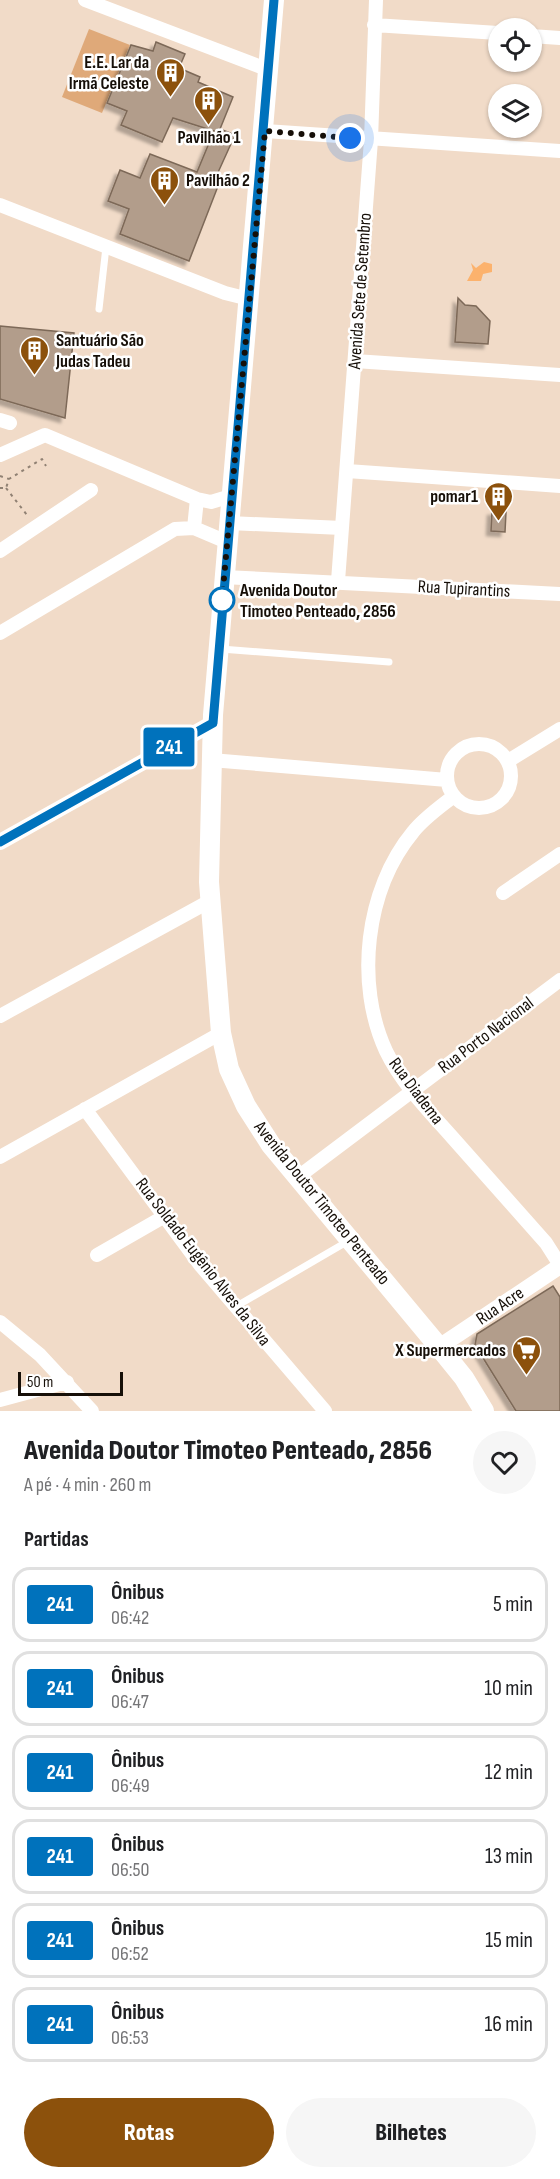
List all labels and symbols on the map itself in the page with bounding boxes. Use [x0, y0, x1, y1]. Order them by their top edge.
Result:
place label: E.E. Lar da Irmã Celeste [69, 52, 149, 94]
building icon: E.E. Lar da Irmã Celeste [154, 56, 186, 98]
building icon: Pavilhão 1 [193, 84, 225, 126]
your location [335, 123, 365, 153]
place label: Pavilhão 1 [177, 127, 241, 148]
building icon: Pavilhão 2 [149, 164, 181, 206]
place label: Pavilhão 2 [186, 170, 250, 191]
street label: Avenida Sete de Setembro [344, 212, 376, 371]
place label: Santuário São Judas Tadeu [55, 330, 144, 372]
building icon: Santuário São Judas Tadeu [19, 334, 51, 376]
building icon: pomar1 [483, 480, 515, 522]
place label: pomar1 [430, 486, 478, 507]
street label: Rua Tupirantins [417, 576, 511, 602]
place label: Avenida Doutor Timoteo Penteado, 2856 [239, 580, 396, 622]
marker: Avenida Doutor Timoteo Penteado, 2856 [209, 587, 235, 613]
line badge: 241 [134, 728, 204, 766]
street label: Rua Porto Nacional [434, 992, 538, 1078]
street label: Rua Diadema [384, 1054, 448, 1129]
street label: Avenida Doutor Timoteo Penteado [249, 1116, 394, 1289]
street label: Rua Soldado Eugênio Alves da Silva [131, 1174, 275, 1350]
street label: Rua Acre [472, 1283, 528, 1329]
supermarket icon: X Supermercados [511, 1334, 543, 1376]
place label: X Supermercados [394, 1340, 506, 1361]
scale bar [18, 1369, 123, 1396]

